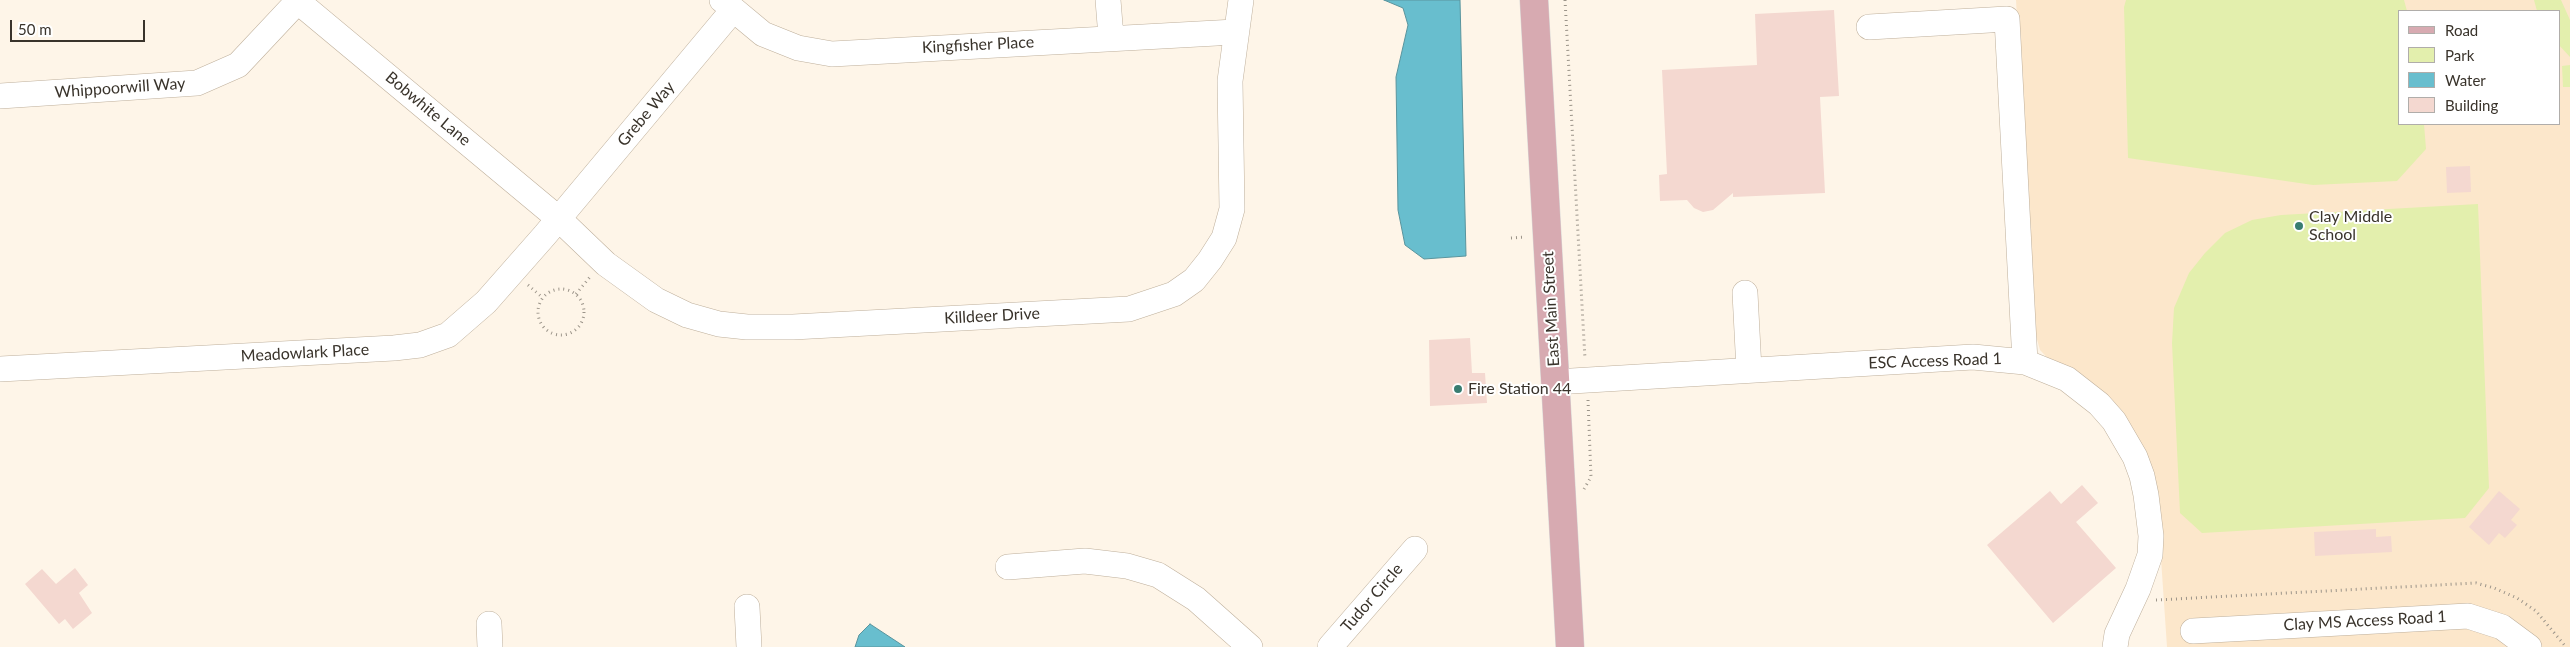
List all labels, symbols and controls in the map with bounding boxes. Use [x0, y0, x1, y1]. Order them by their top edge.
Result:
scale bar [12, 10, 148, 42]
legend [2398, 10, 2560, 125]
text: 50 m [18, 20, 52, 38]
text: Road [2445, 21, 2478, 39]
street label: Kingfisher Place [921, 32, 1035, 58]
text: Park [2445, 46, 2474, 64]
street label: Bobwhite Lane [382, 68, 474, 150]
text: Water [2445, 71, 2486, 89]
street label: Whippoorwill Way [54, 74, 186, 102]
street label: Grebe Way [613, 78, 679, 150]
text: Building [2445, 96, 2498, 114]
place label: Clay Middle School [2309, 207, 2392, 245]
marker: Clay Middle School [2293, 220, 2305, 232]
street label: East Main Street [1538, 251, 1564, 367]
street label: Killdeer Drive [944, 304, 1040, 328]
street label: Meadowlark Place [240, 340, 370, 366]
street label: ESC Access Road 1 [1868, 349, 2002, 373]
place label: Fire Station 44 [1468, 379, 1571, 399]
marker: Fire Station 44 [1452, 383, 1464, 395]
street label: Tudor Circle [1337, 560, 1407, 636]
street label: Clay MS Access Road 1 [2283, 607, 2447, 635]

